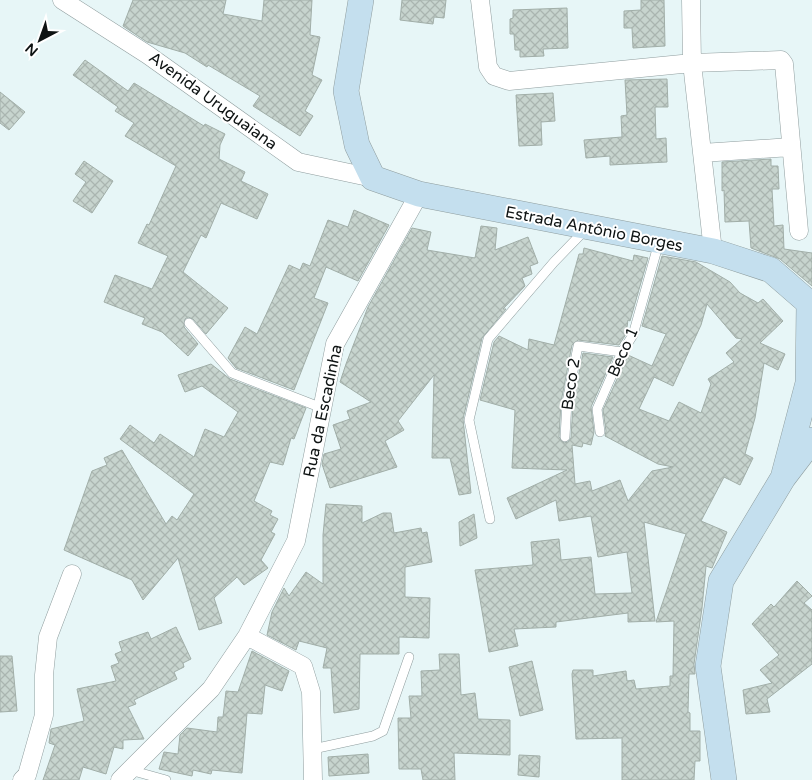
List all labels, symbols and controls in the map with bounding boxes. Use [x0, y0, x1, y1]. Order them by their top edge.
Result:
north arrow [15, 15, 65, 65]
text: N [22, 39, 42, 60]
street label: Avenida Uruguaiana [145, 48, 281, 154]
street label: Estrada Antônio Borges [504, 202, 684, 256]
street label: Beco 1 [603, 324, 643, 380]
street label: Rua da Escadinha [299, 343, 347, 479]
street label: Beco 2 [557, 357, 585, 411]

